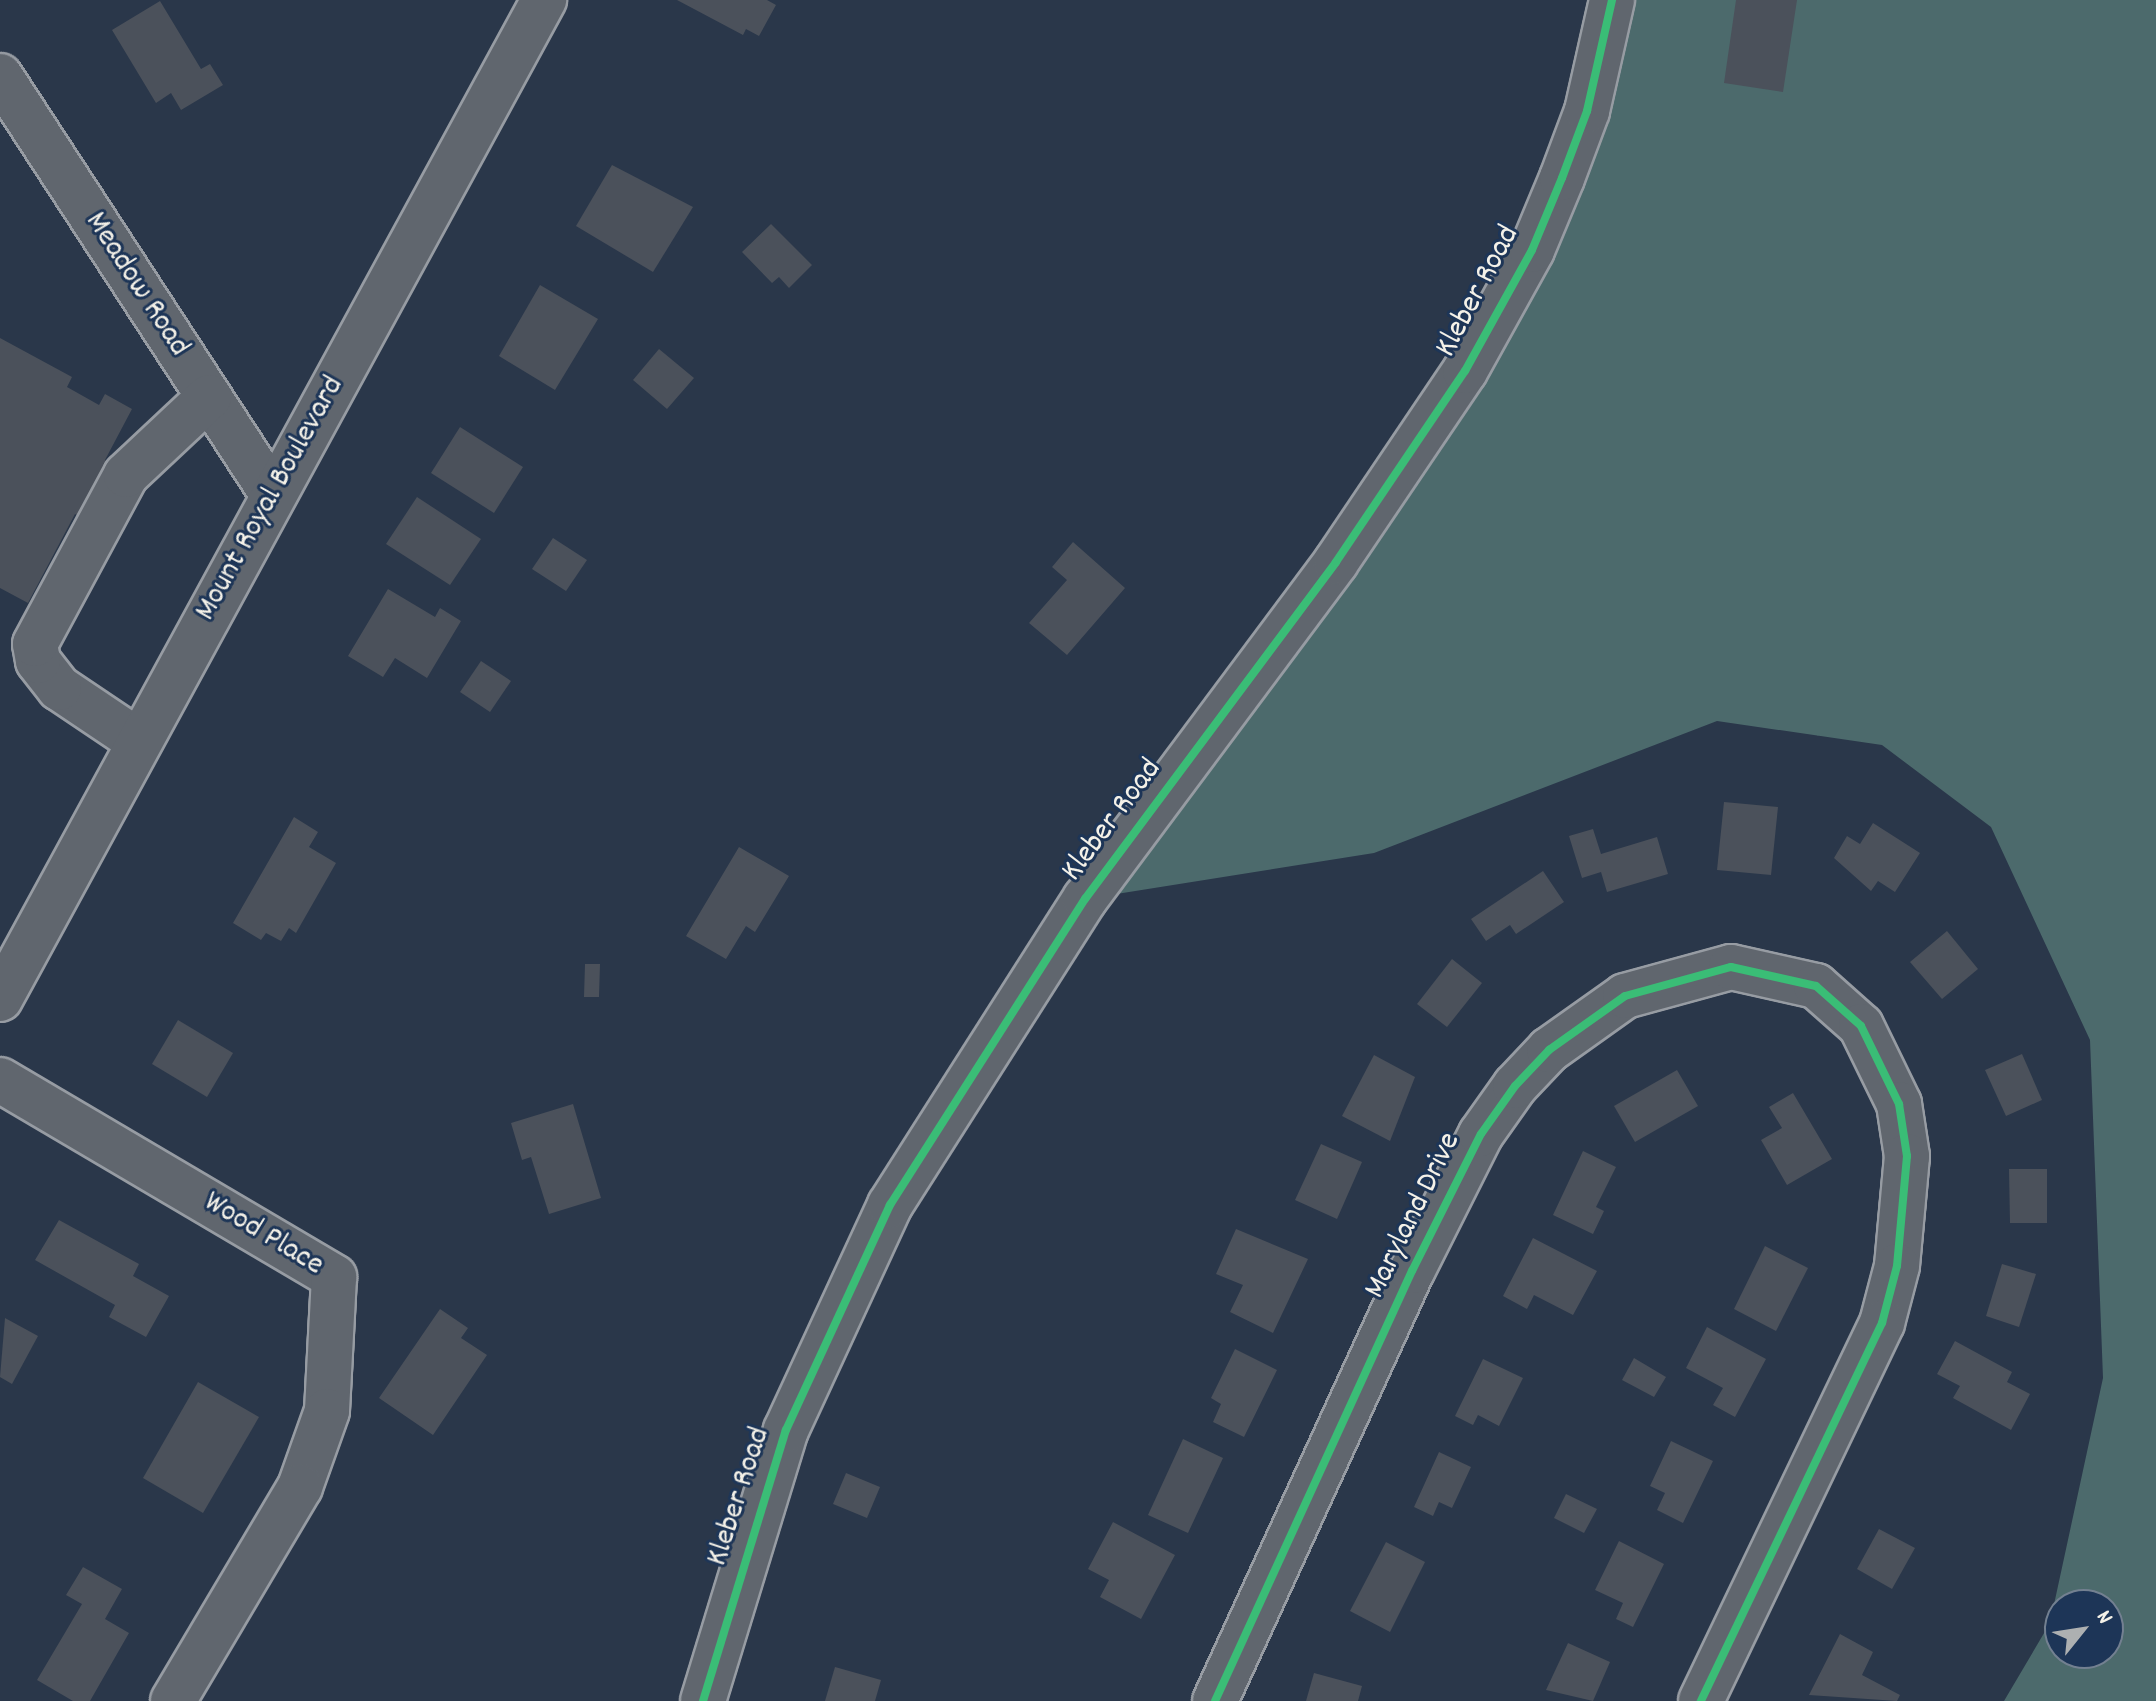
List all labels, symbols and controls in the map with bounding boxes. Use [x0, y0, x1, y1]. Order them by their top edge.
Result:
street label: Meadow Road [75, 205, 197, 365]
street label: Kleber Road [1428, 220, 1530, 364]
street label: Mount Royal Boulevard [188, 370, 354, 628]
street label: Kleber Road [1054, 752, 1172, 890]
street label: Maryland Drive [1357, 1127, 1471, 1305]
street label: Wood Place [196, 1184, 330, 1286]
street label: Kleber Road [700, 1423, 780, 1571]
north arrow [2044, 1589, 2124, 1669]
text: N [2087, 1605, 2120, 1630]

